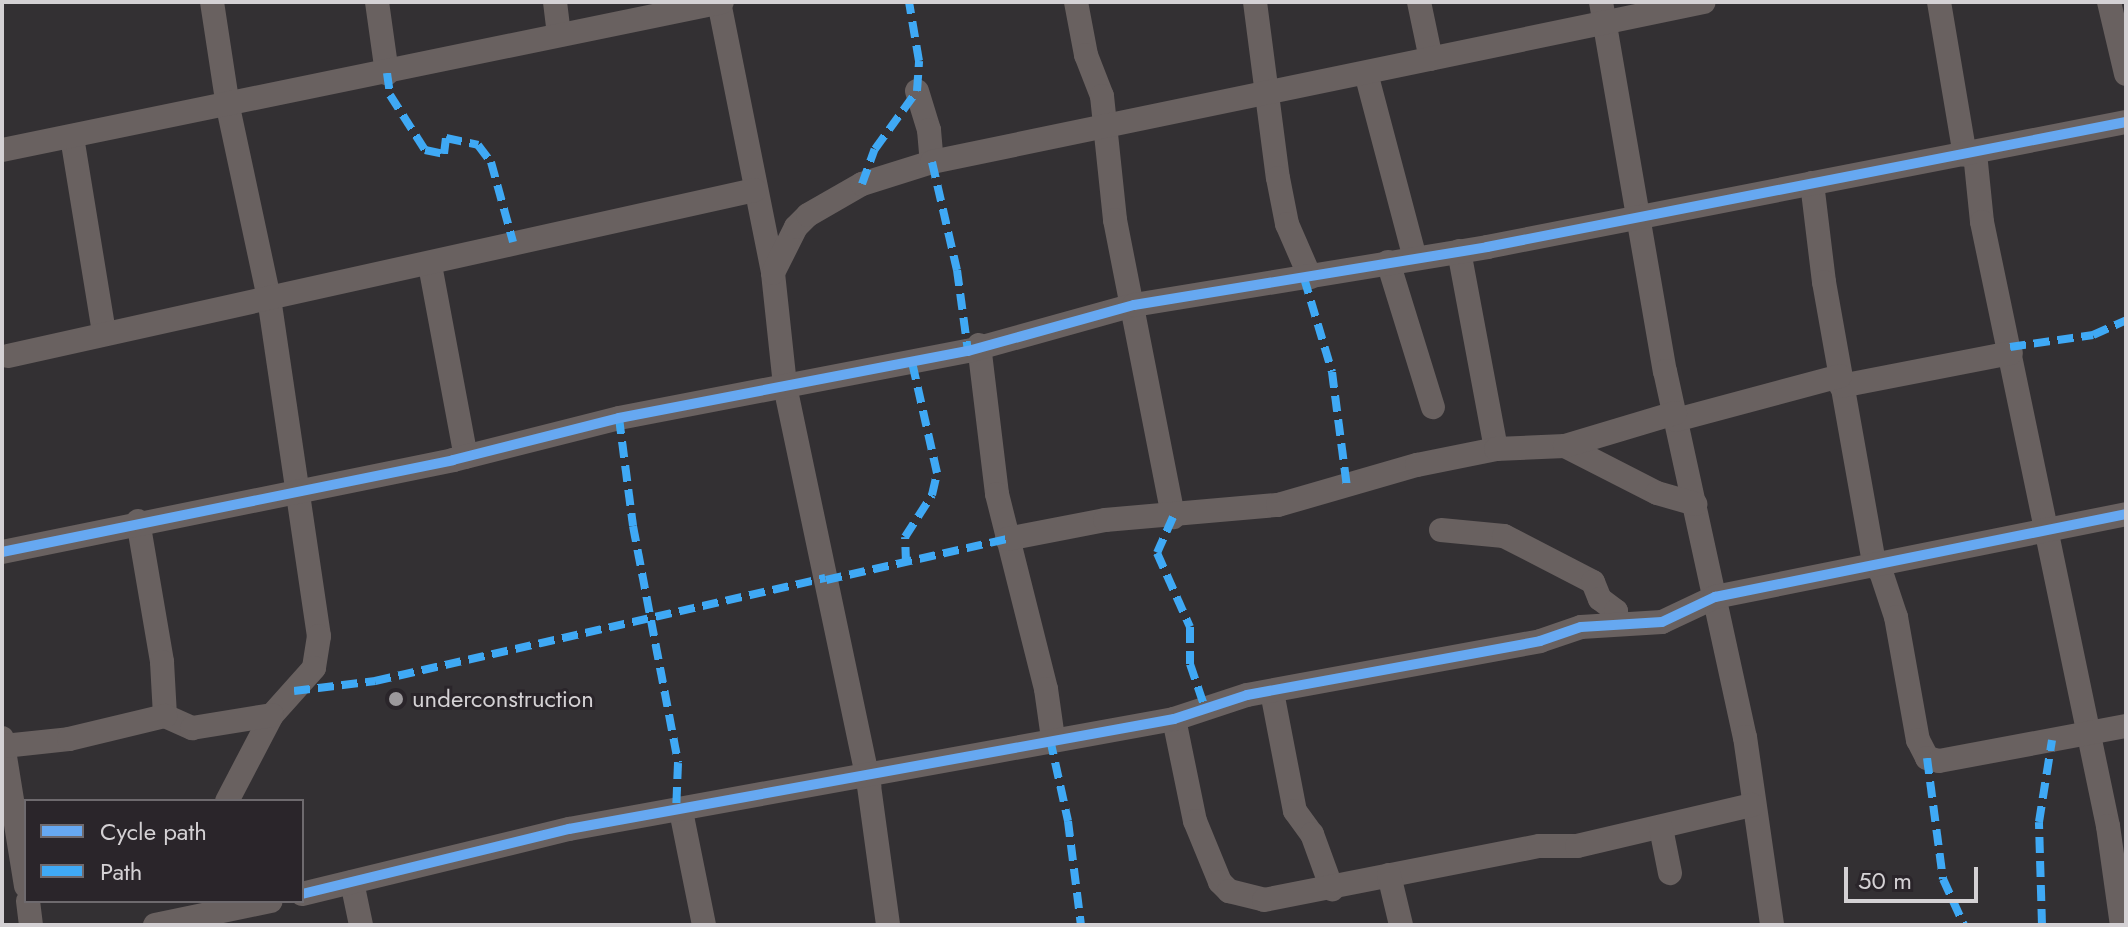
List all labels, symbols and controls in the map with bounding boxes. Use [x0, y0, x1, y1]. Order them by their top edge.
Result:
place label: underconstruction [412, 685, 594, 713]
marker: underconstruction [387, 690, 405, 708]
legend [24, 799, 304, 903]
text: Cycle path [100, 814, 207, 849]
scale bar [1848, 851, 1982, 901]
text: Path [100, 854, 142, 889]
text: 50 m [1858, 863, 1912, 898]

